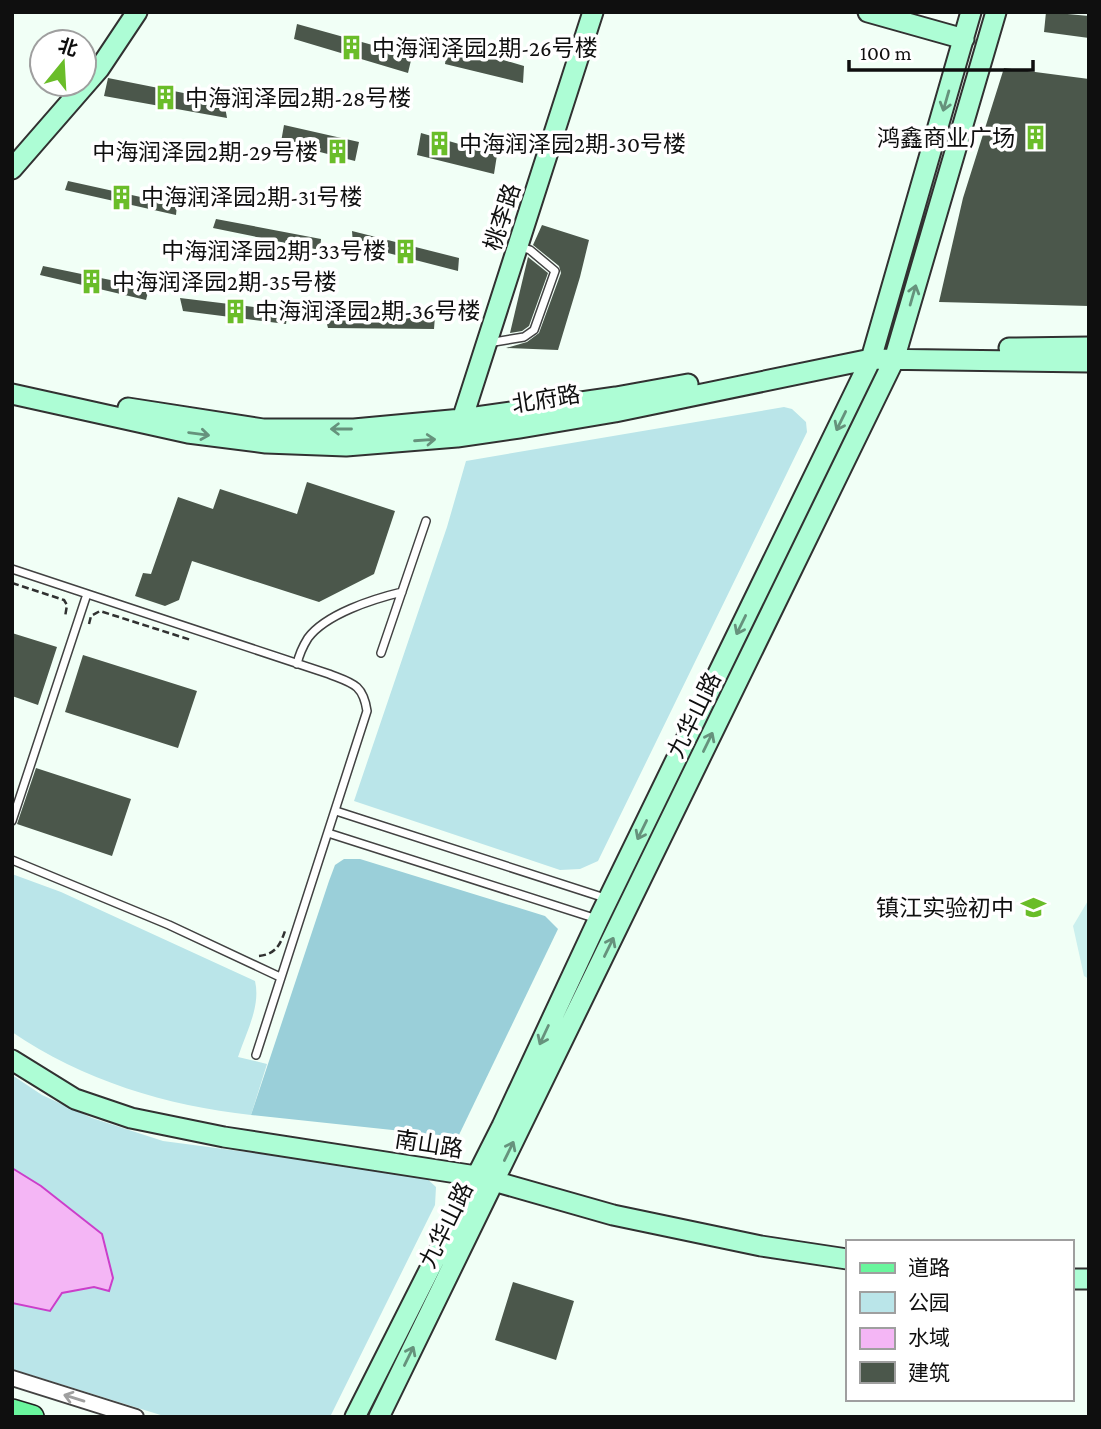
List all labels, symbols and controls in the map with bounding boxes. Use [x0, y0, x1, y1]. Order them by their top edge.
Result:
north arrow [28, 28, 98, 98]
scale bar [849, 28, 1033, 72]
text: 北 [56, 34, 80, 60]
building icon: 中海润泽园2期-26号楼 [338, 34, 366, 62]
place label: 中海润泽园2期-26号楼 [372, 35, 598, 61]
text: 100 m [860, 41, 912, 65]
building icon: 中海润泽园2期-28号楼 [151, 84, 179, 112]
place label: 中海润泽园2期-28号楼 [185, 85, 411, 111]
one-way arrow [938, 90, 951, 112]
building icon: 鸿鑫商业广场 [1021, 124, 1049, 152]
place label: 鸿鑫商业广场 [877, 125, 1015, 151]
building icon: 中海润泽园2期-30号楼 [425, 130, 453, 158]
place label: 中海润泽园2期-30号楼 [459, 131, 686, 157]
building icon: 中海润泽园2期-29号楼 [324, 138, 352, 166]
place label: 中海润泽园2期-29号楼 [92, 139, 318, 165]
street label: 桃李路 [479, 180, 525, 254]
building icon: 中海润泽园2期-31号楼 [107, 183, 135, 211]
place label: 中海润泽园2期-31号楼 [141, 184, 363, 210]
building icon: 中海润泽园2期-33号楼 [392, 237, 420, 265]
place label: 中海润泽园2期-33号楼 [161, 238, 386, 264]
building icon: 中海润泽园2期-35号楼 [78, 268, 106, 296]
place label: 中海润泽园2期-35号楼 [112, 269, 337, 295]
one-way arrow [908, 284, 921, 306]
building icon: 中海润泽园2期-36号楼 [221, 297, 249, 325]
place label: 中海润泽园2期-36号楼 [255, 298, 481, 324]
street label: 北府路 [510, 381, 582, 417]
one-way arrow [834, 410, 847, 431]
one-way arrow [330, 422, 353, 436]
one-way arrow [187, 428, 209, 441]
one-way arrow [413, 433, 436, 446]
one-way arrow [734, 614, 748, 635]
street label: 九华山路 [662, 668, 726, 762]
one-way arrow [702, 732, 716, 753]
one-way arrow [634, 819, 648, 840]
school or university icon: 镇江实验初中 [1020, 894, 1048, 922]
place label: 镇江实验初中 [876, 895, 1014, 921]
one-way arrow [602, 937, 616, 958]
one-way arrow [537, 1024, 550, 1045]
street label: 南山路 [393, 1126, 465, 1162]
one-way arrow [503, 1141, 517, 1162]
street label: 九华山路 [414, 1178, 478, 1272]
legend [846, 1240, 1073, 1401]
text: 道路 [908, 1256, 950, 1280]
text: 公园 [908, 1291, 950, 1315]
text: 水域 [908, 1326, 950, 1350]
one-way arrow [403, 1346, 417, 1366]
text: 建筑 [908, 1361, 950, 1385]
one-way arrow [64, 1390, 86, 1403]

